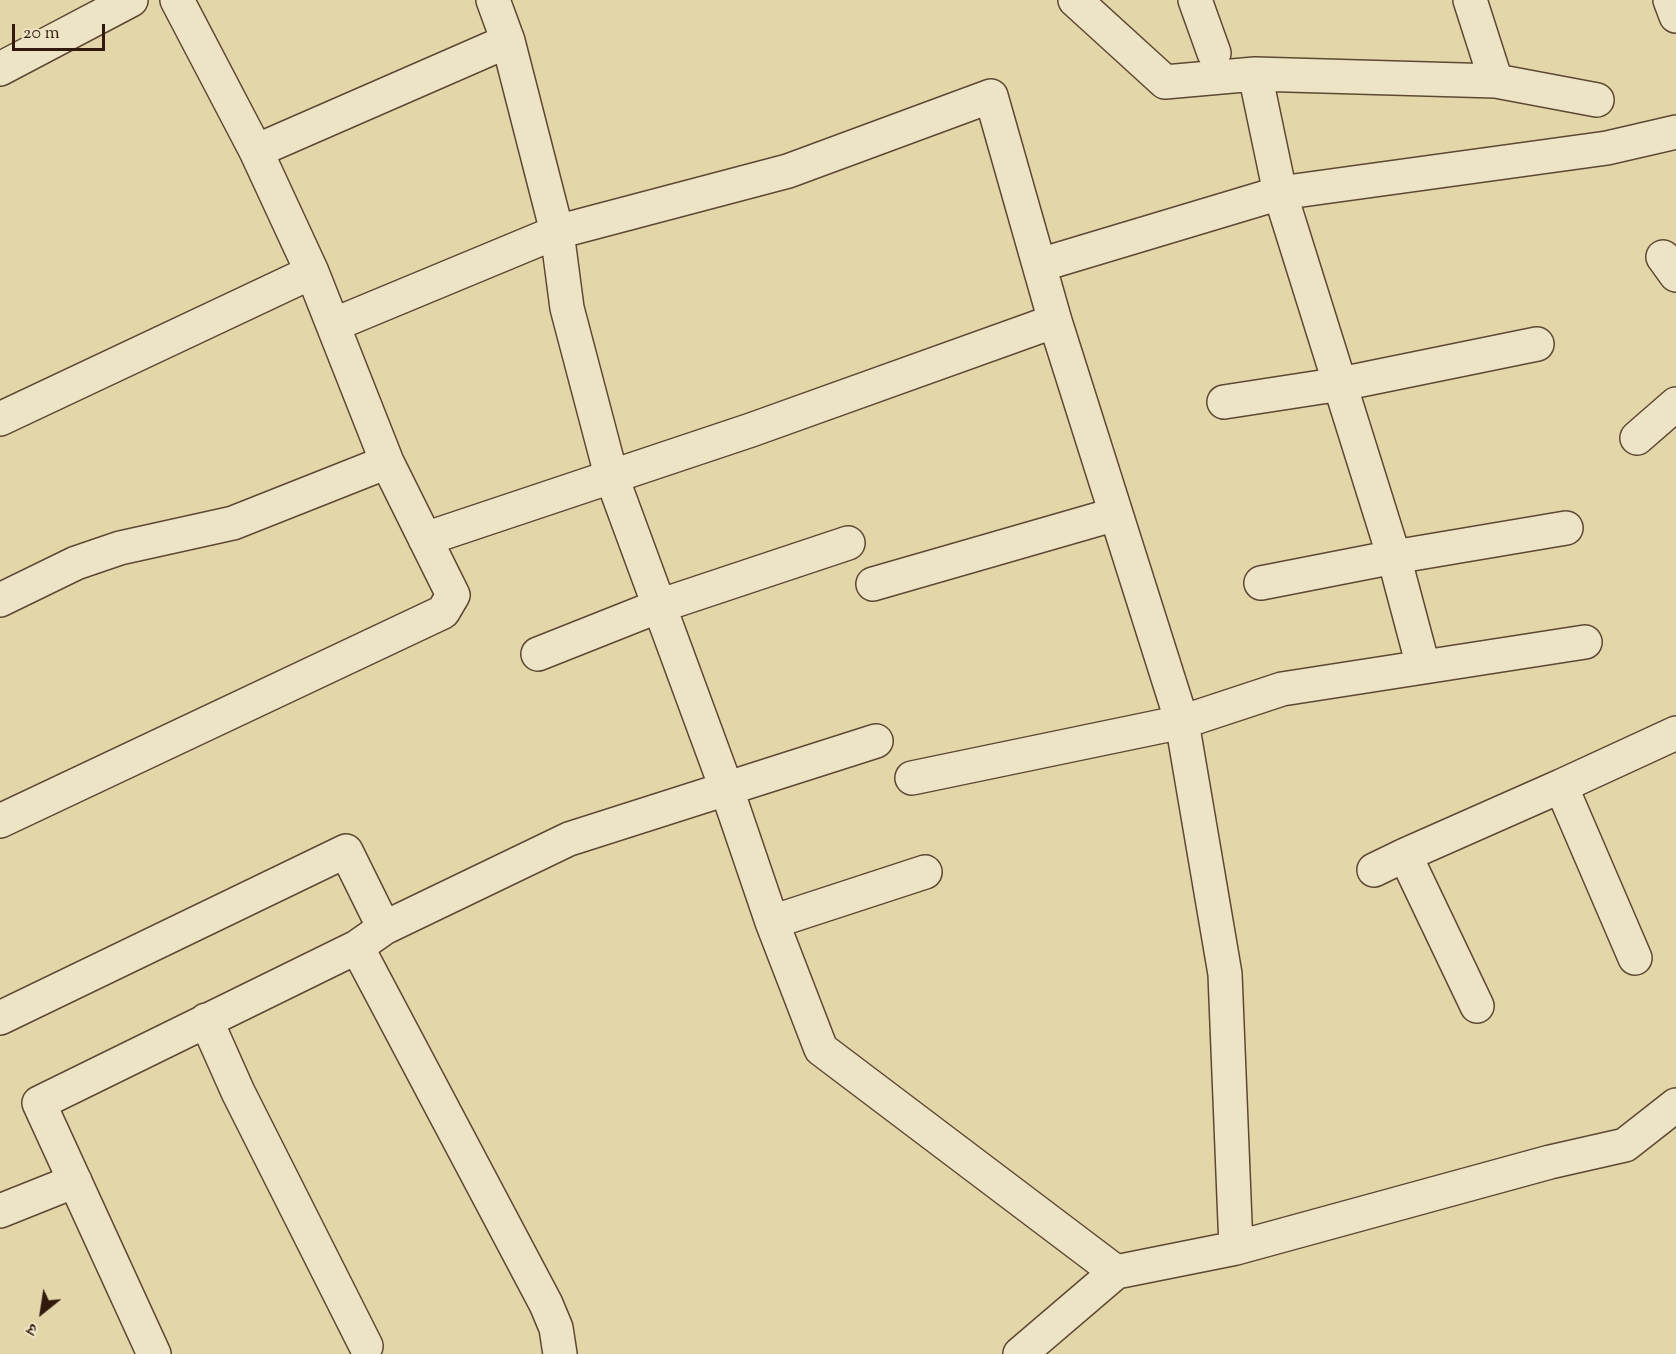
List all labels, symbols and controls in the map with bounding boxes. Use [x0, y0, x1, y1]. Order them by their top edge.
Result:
scale bar [15, 12, 108, 50]
text: 20 m [23, 21, 60, 47]
north arrow [12, 1282, 72, 1342]
text: उ [23, 1316, 42, 1340]

